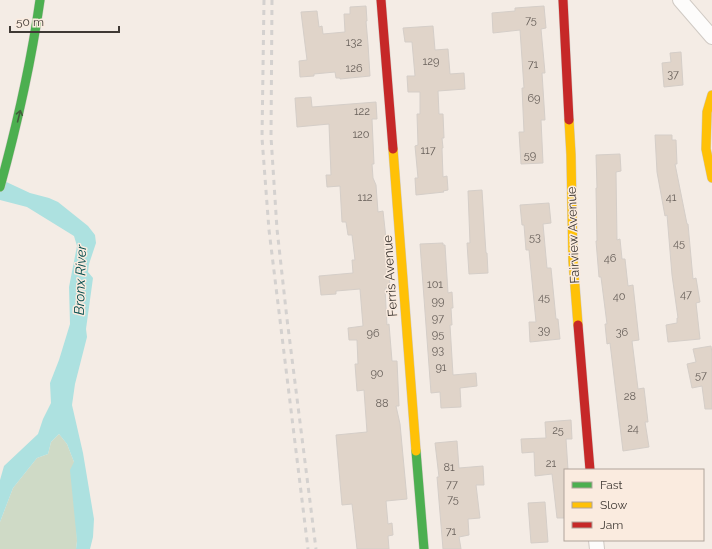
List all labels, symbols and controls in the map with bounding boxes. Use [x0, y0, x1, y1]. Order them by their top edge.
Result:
scale bar [10, 8, 119, 34]
house number: 75 [525, 14, 537, 27]
text: 50 m [16, 15, 44, 29]
house number: 132 [346, 36, 362, 49]
house number: 129 [423, 55, 439, 68]
house number: 71 [528, 58, 539, 71]
house number: 126 [345, 62, 363, 75]
house number: 37 [667, 68, 679, 81]
house number: 69 [527, 92, 541, 105]
house number: 122 [354, 105, 370, 118]
one-way arrow [15, 110, 23, 123]
house number: 120 [352, 128, 370, 141]
house number: 117 [420, 144, 436, 157]
house number: 59 [524, 149, 536, 162]
street label: Fairview Avenue [564, 186, 582, 284]
house number: 112 [357, 191, 373, 204]
house number: 41 [666, 191, 677, 204]
house number: 53 [529, 231, 541, 244]
street label: Ferris Avenue [380, 234, 400, 317]
house number: 45 [673, 237, 685, 250]
water label: Bronx River [71, 243, 89, 315]
house number: 46 [604, 252, 617, 265]
house number: 101 [427, 278, 443, 291]
house number: 47 [680, 288, 692, 301]
house number: 40 [613, 290, 626, 303]
house number: 45 [538, 291, 550, 304]
house number: 99 [432, 295, 444, 308]
house number: 97 [432, 312, 444, 325]
house number: 39 [538, 324, 550, 337]
house number: 36 [616, 326, 629, 339]
house number: 96 [366, 327, 380, 340]
house number: 95 [432, 328, 444, 341]
house number: 93 [432, 344, 444, 357]
house number: 91 [435, 361, 447, 374]
house number: 90 [370, 367, 384, 380]
house number: 57 [695, 369, 707, 382]
house number: 28 [624, 390, 636, 403]
house number: 88 [375, 397, 389, 410]
house number: 24 [627, 422, 639, 435]
house number: 25 [552, 424, 564, 437]
house number: 21 [546, 457, 557, 470]
house number: 81 [443, 461, 455, 474]
legend [564, 469, 704, 541]
house number: 77 [446, 478, 458, 491]
text: Fast [600, 478, 623, 492]
house number: 75 [447, 493, 459, 506]
text: Slow [600, 498, 627, 512]
text: Jam [600, 518, 623, 532]
house number: 71 [446, 525, 457, 538]

